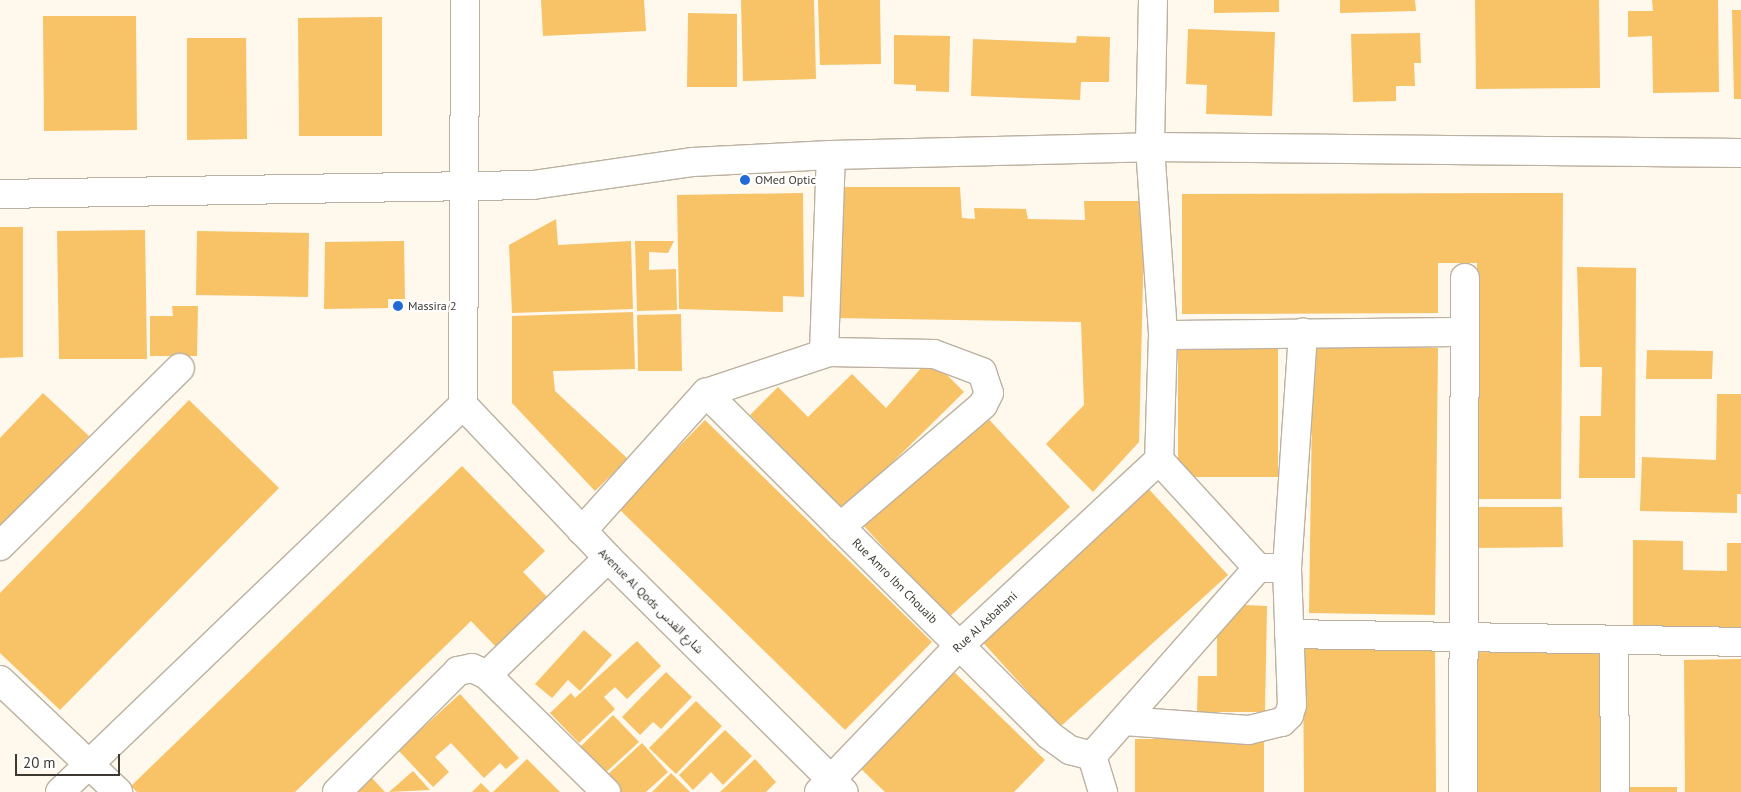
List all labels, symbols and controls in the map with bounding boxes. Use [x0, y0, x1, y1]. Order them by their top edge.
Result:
place label: OMed Optic [755, 173, 816, 187]
marker: OMed Optic [739, 174, 751, 186]
place label: Massira 2 [408, 299, 457, 313]
marker: Massira 2 [392, 300, 404, 312]
street label: Rue Amro Ibn Chouaib [849, 535, 941, 627]
street label: Avenue Al Qods شارع القدس [595, 545, 707, 657]
street label: Rue Al Asbahani [950, 588, 1020, 656]
scale bar [18, 744, 122, 776]
text: 20 m [23, 753, 56, 772]

